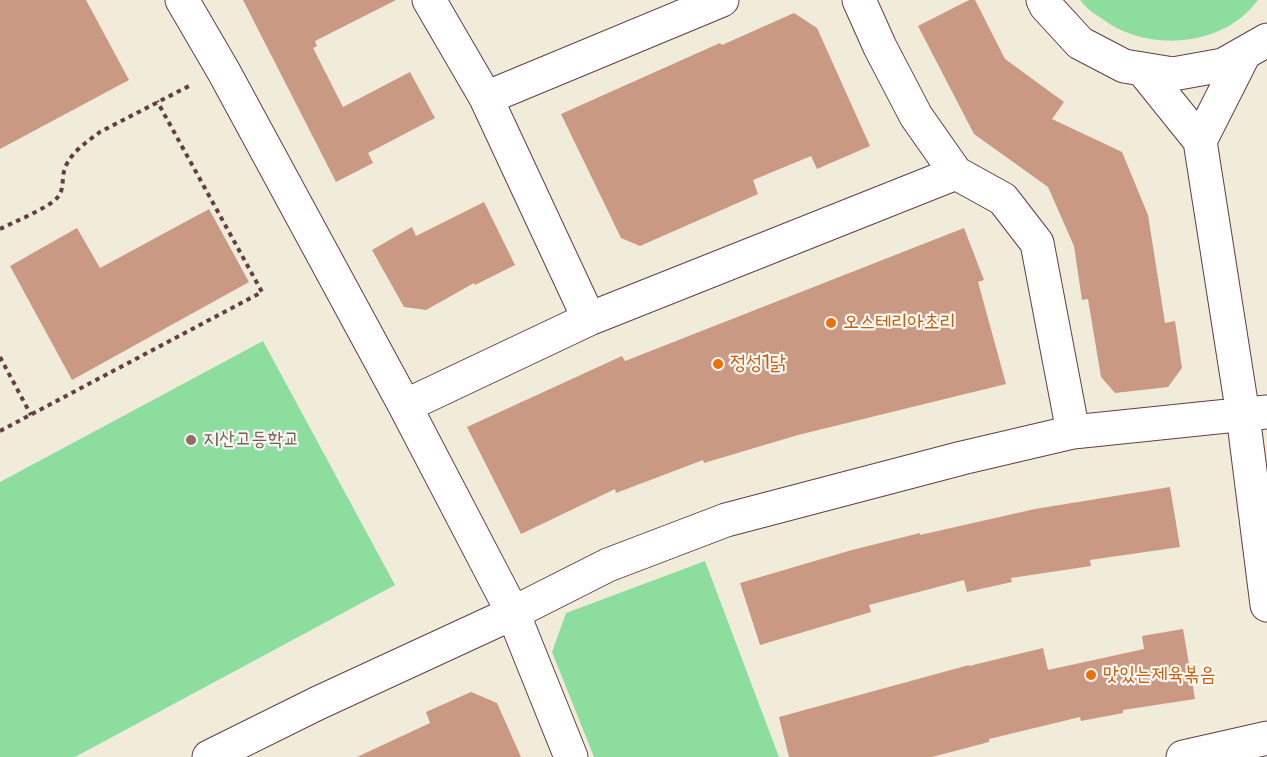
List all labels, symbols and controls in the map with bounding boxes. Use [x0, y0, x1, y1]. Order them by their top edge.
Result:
place label: 오스테리아초리 [843, 311, 956, 335]
marker: 오스테리아초리 [824, 316, 838, 330]
place label: 정성1닭 [730, 352, 786, 376]
marker: 정성1닭 [711, 357, 725, 371]
place label: 지산고등학교 [203, 428, 300, 452]
marker: 지산고등학교 [184, 433, 198, 447]
place label: 맛있는제육볶음 [1103, 663, 1216, 687]
marker: 맛있는제육볶음 [1084, 668, 1098, 682]

